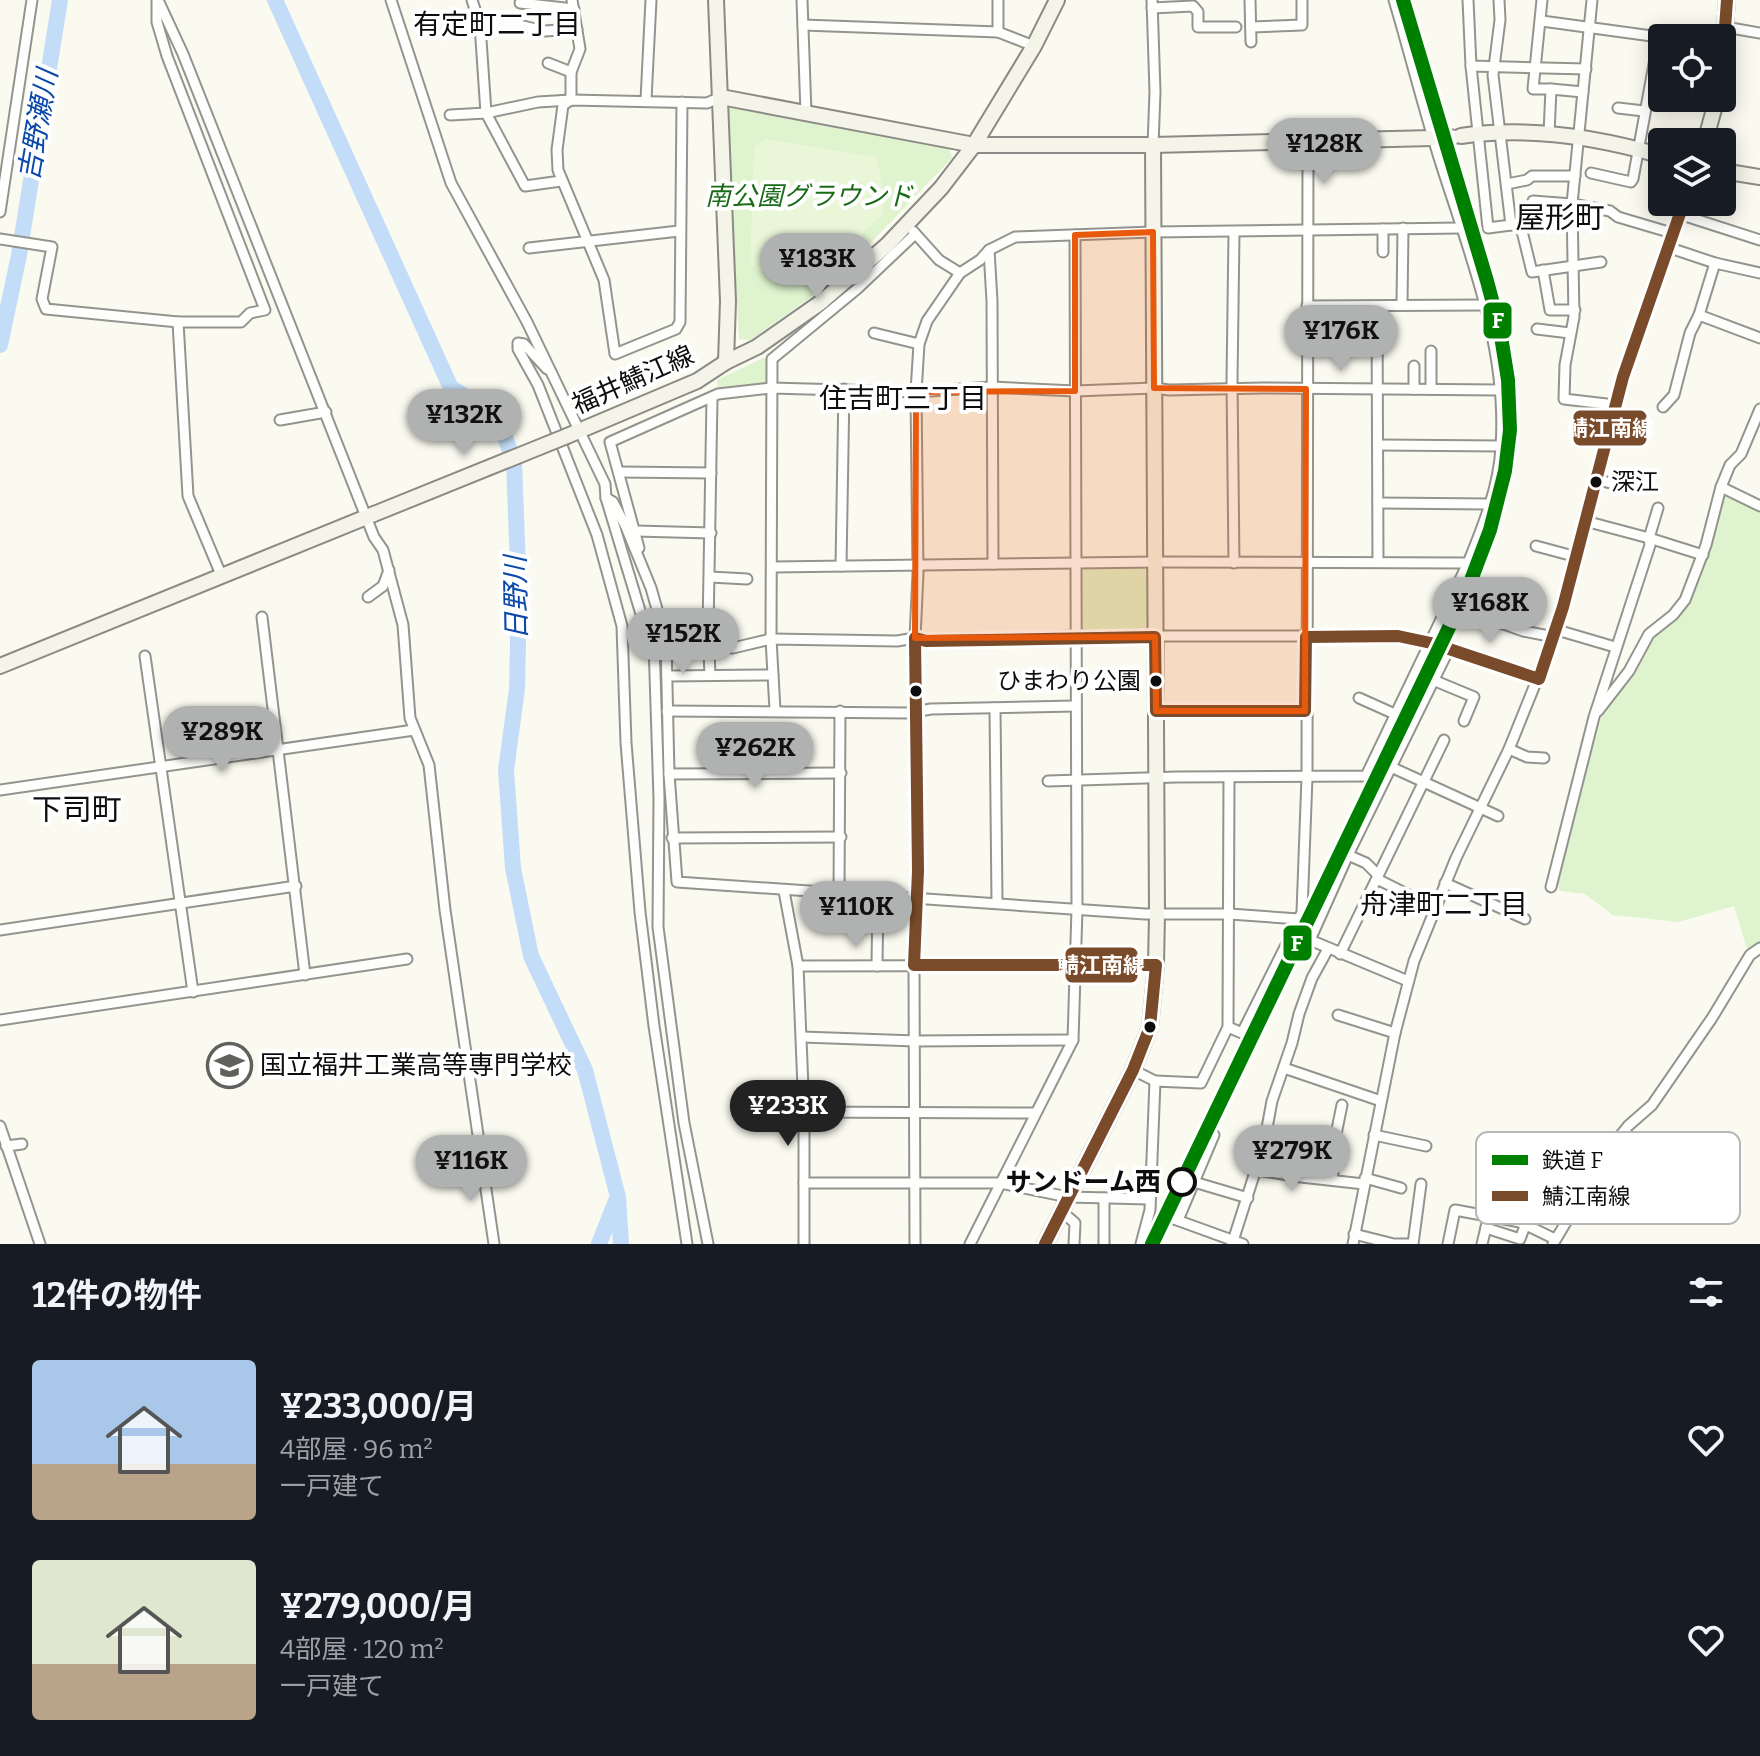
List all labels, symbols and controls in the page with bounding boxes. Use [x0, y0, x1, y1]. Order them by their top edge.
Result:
district label: 有定町二丁目 [413, 8, 581, 41]
map controls [1648, 24, 1736, 216]
button: locate [1648, 24, 1736, 112]
water label: 吉野瀬川 [12, 64, 64, 183]
pin: ¥128K [1268, 118, 1380, 186]
text: ¥128K [1285, 128, 1363, 159]
button: layers [1648, 128, 1736, 216]
park label: 南公園グラウンド [705, 181, 914, 212]
district label: 屋形町 [1515, 200, 1605, 236]
pin: ¥183K [761, 233, 873, 301]
text: ¥183K [778, 243, 856, 274]
line badge: F [1482, 301, 1513, 340]
pin: ¥176K [1285, 305, 1397, 373]
text: F [1492, 307, 1504, 334]
text: ¥176K [1303, 315, 1379, 346]
street label: 福井鯖江線 [567, 339, 699, 421]
district label: 住吉町三丁目 [819, 382, 987, 415]
pin: ¥132K [408, 389, 520, 457]
text: ¥132K [425, 399, 503, 430]
line badge: 鯖江南線 [1572, 409, 1648, 447]
text: 鯖江南線 [1566, 415, 1654, 442]
place label: 深江 [1611, 468, 1659, 496]
marker: 深江 [1588, 474, 1604, 490]
water label: 日野川 [499, 553, 533, 640]
pin: ¥168K [1434, 577, 1546, 645]
text: ¥168K [1451, 587, 1529, 618]
pin: ¥152K [627, 608, 739, 676]
text: ¥152K [645, 618, 721, 649]
place label: ひまわり公園 [997, 667, 1141, 695]
marker: ひまわり公園 [1148, 673, 1164, 689]
unlabelled marker [908, 683, 924, 699]
pin: ¥289K [166, 706, 278, 774]
text: ¥289K [181, 716, 263, 747]
pin: ¥262K [699, 722, 811, 790]
text: ¥262K [714, 732, 796, 763]
district label: 下司町 [32, 792, 122, 828]
pin: ¥110K [800, 881, 912, 949]
district label: 舟津町二丁目 [1360, 888, 1528, 921]
text: ¥110K [818, 891, 894, 922]
line badge: F [1282, 924, 1313, 962]
text: F [1291, 930, 1303, 957]
line badge: 鯖江南線 [1064, 946, 1139, 984]
text: 鯖江南線 [1057, 952, 1145, 979]
unlabelled marker [1142, 1019, 1158, 1035]
school or university icon: 国立福井工業高等専門学校 [205, 1041, 253, 1089]
place label: 国立福井工業高等専門学校 [260, 1050, 572, 1081]
pin: ¥233K [732, 1080, 844, 1148]
text: ¥233K [748, 1090, 828, 1121]
pin: ¥279K [1236, 1125, 1348, 1193]
legend [1476, 1132, 1740, 1224]
pin: ¥116K [415, 1135, 527, 1203]
text: ¥279K [1252, 1135, 1332, 1166]
text: ¥116K [434, 1145, 508, 1176]
text: 鉄道 F [1542, 1147, 1603, 1174]
place label: サンドーム西 [1006, 1167, 1161, 1198]
marker: サンドーム西 [1168, 1168, 1196, 1196]
text: 鯖江南線 [1542, 1183, 1630, 1210]
icon: filters [1684, 1270, 1728, 1314]
text: 12件の物件 [32, 1275, 202, 1316]
text: ¥233,000/月 [280, 1386, 477, 1427]
icon: home [96, 1392, 192, 1488]
icon: heart [1684, 1418, 1728, 1462]
text: 4部屋 · 96 m² [280, 1434, 433, 1465]
text: 一戸建て [280, 1471, 384, 1502]
text: ¥279,000/月 [280, 1586, 476, 1627]
icon: home [96, 1592, 192, 1688]
icon: heart [1684, 1618, 1728, 1662]
text: 4部屋 · 120 m² [280, 1634, 444, 1665]
text: 一戸建て [280, 1671, 384, 1702]

